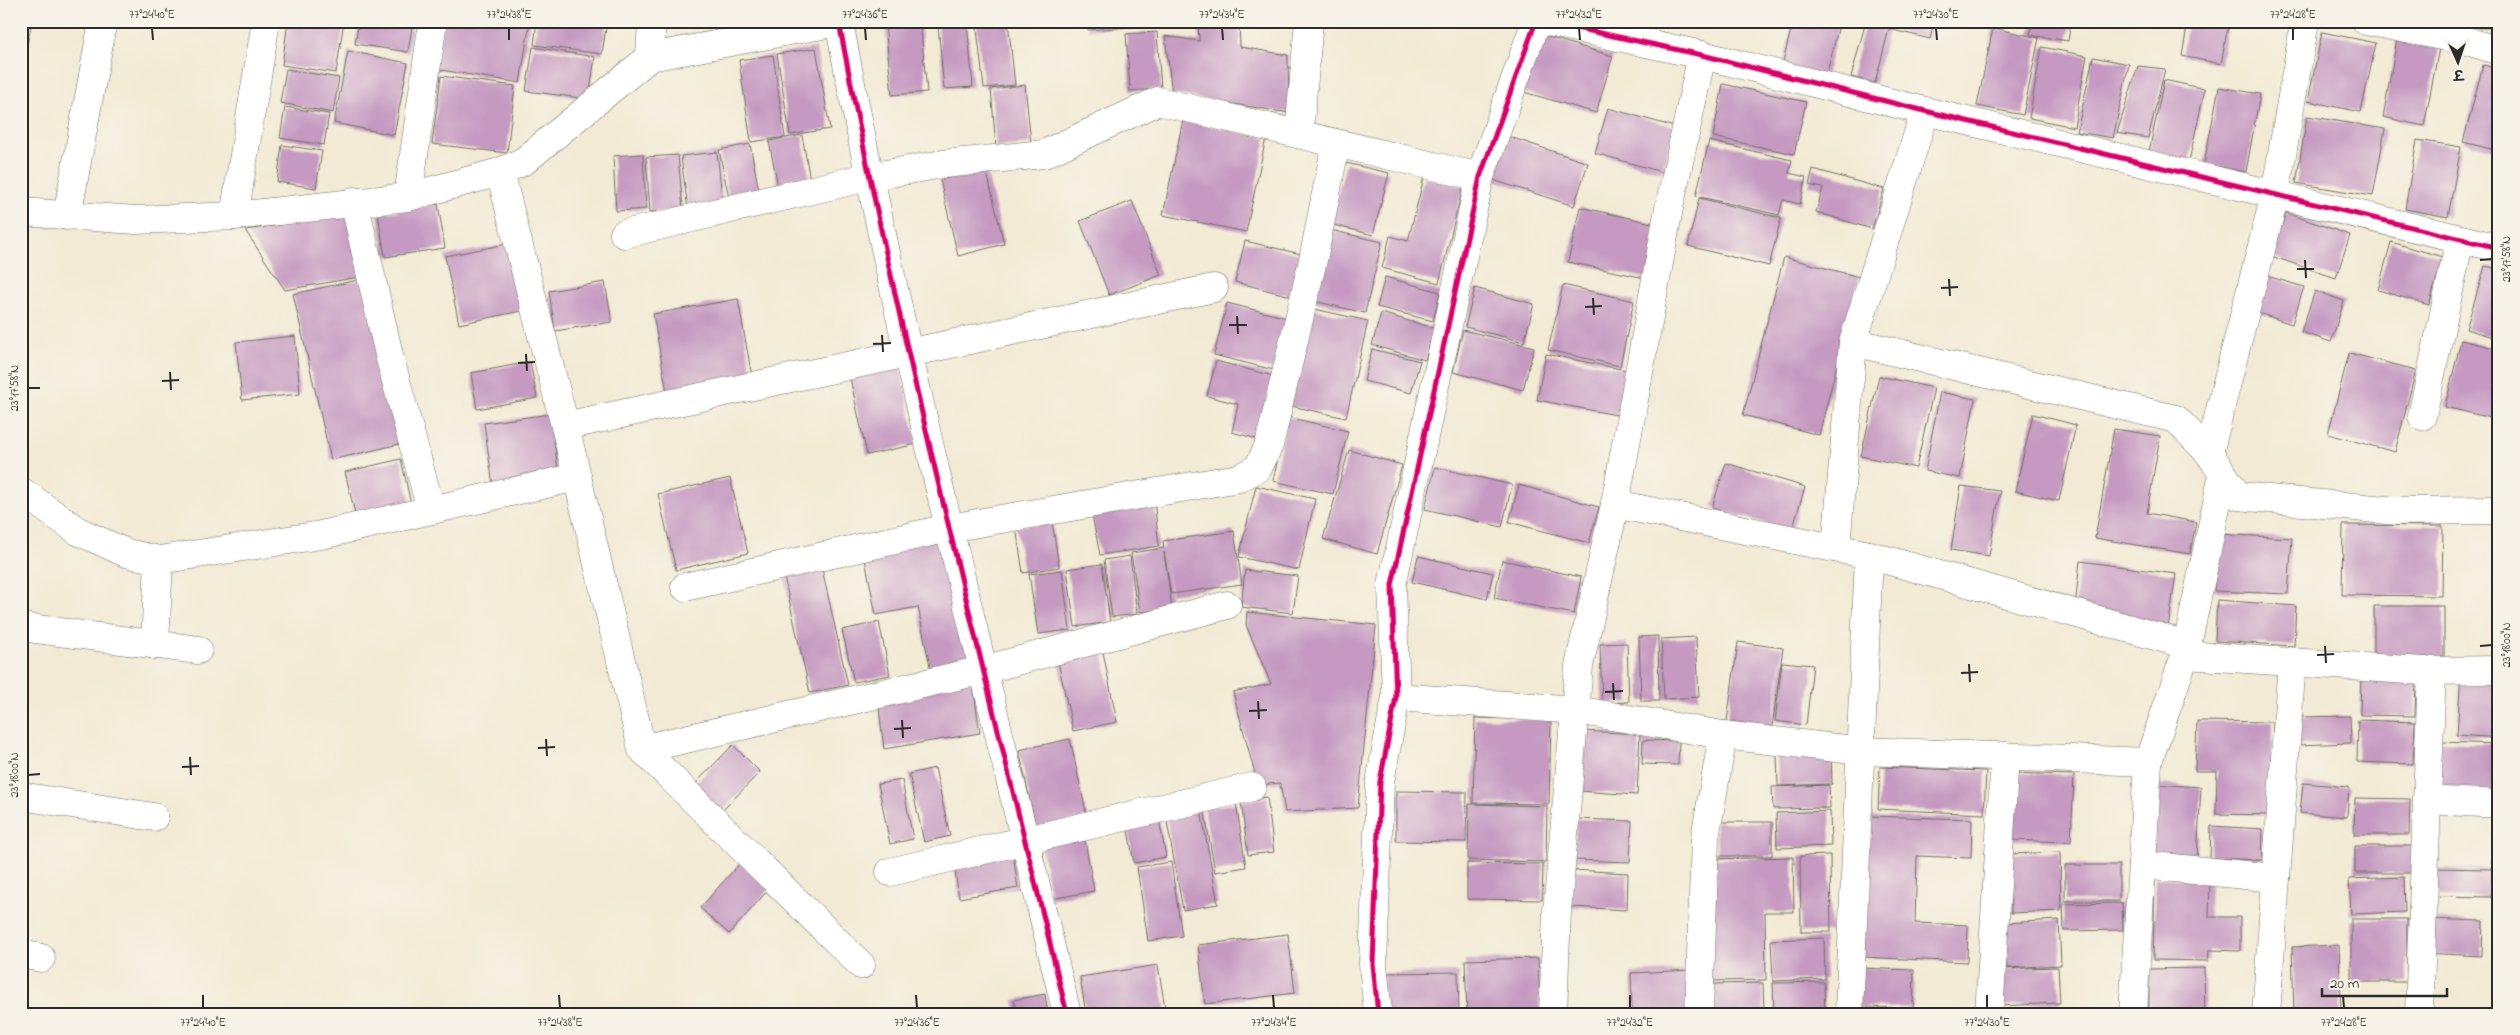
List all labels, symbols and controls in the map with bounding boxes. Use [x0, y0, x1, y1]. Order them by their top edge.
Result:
text: 77°24'40"E [129, 6, 175, 24]
text: 77°24'38"E [487, 6, 531, 24]
text: 77°24'36"E [842, 6, 888, 24]
text: 77°24'34"E [1199, 6, 1245, 24]
text: 77°24'32"E [1556, 6, 1602, 24]
text: 77°24'30"E [1913, 6, 1959, 24]
text: 77°24'28"E [2270, 6, 2316, 24]
north arrow [2432, 38, 2482, 88]
text: उ [2452, 63, 2466, 84]
text: 23°17'58"N [2498, 236, 2516, 282]
text: 23°17'58"N [6, 365, 24, 411]
text: 23°18'00"N [2498, 623, 2516, 668]
text: 23°18'00"N [6, 753, 24, 798]
scale bar [2322, 965, 2448, 997]
text: 20 m [2330, 973, 2360, 995]
text: 77°24'40"E [180, 1014, 226, 1032]
text: 77°24'38"E [538, 1014, 582, 1032]
text: 77°24'36"E [894, 1014, 940, 1032]
text: 77°24'34"E [1251, 1014, 1297, 1032]
text: 77°24'32"E [1607, 1014, 1653, 1032]
text: 77°24'30"E [1964, 1014, 2010, 1032]
text: 77°24'28"E [2321, 1014, 2367, 1032]

